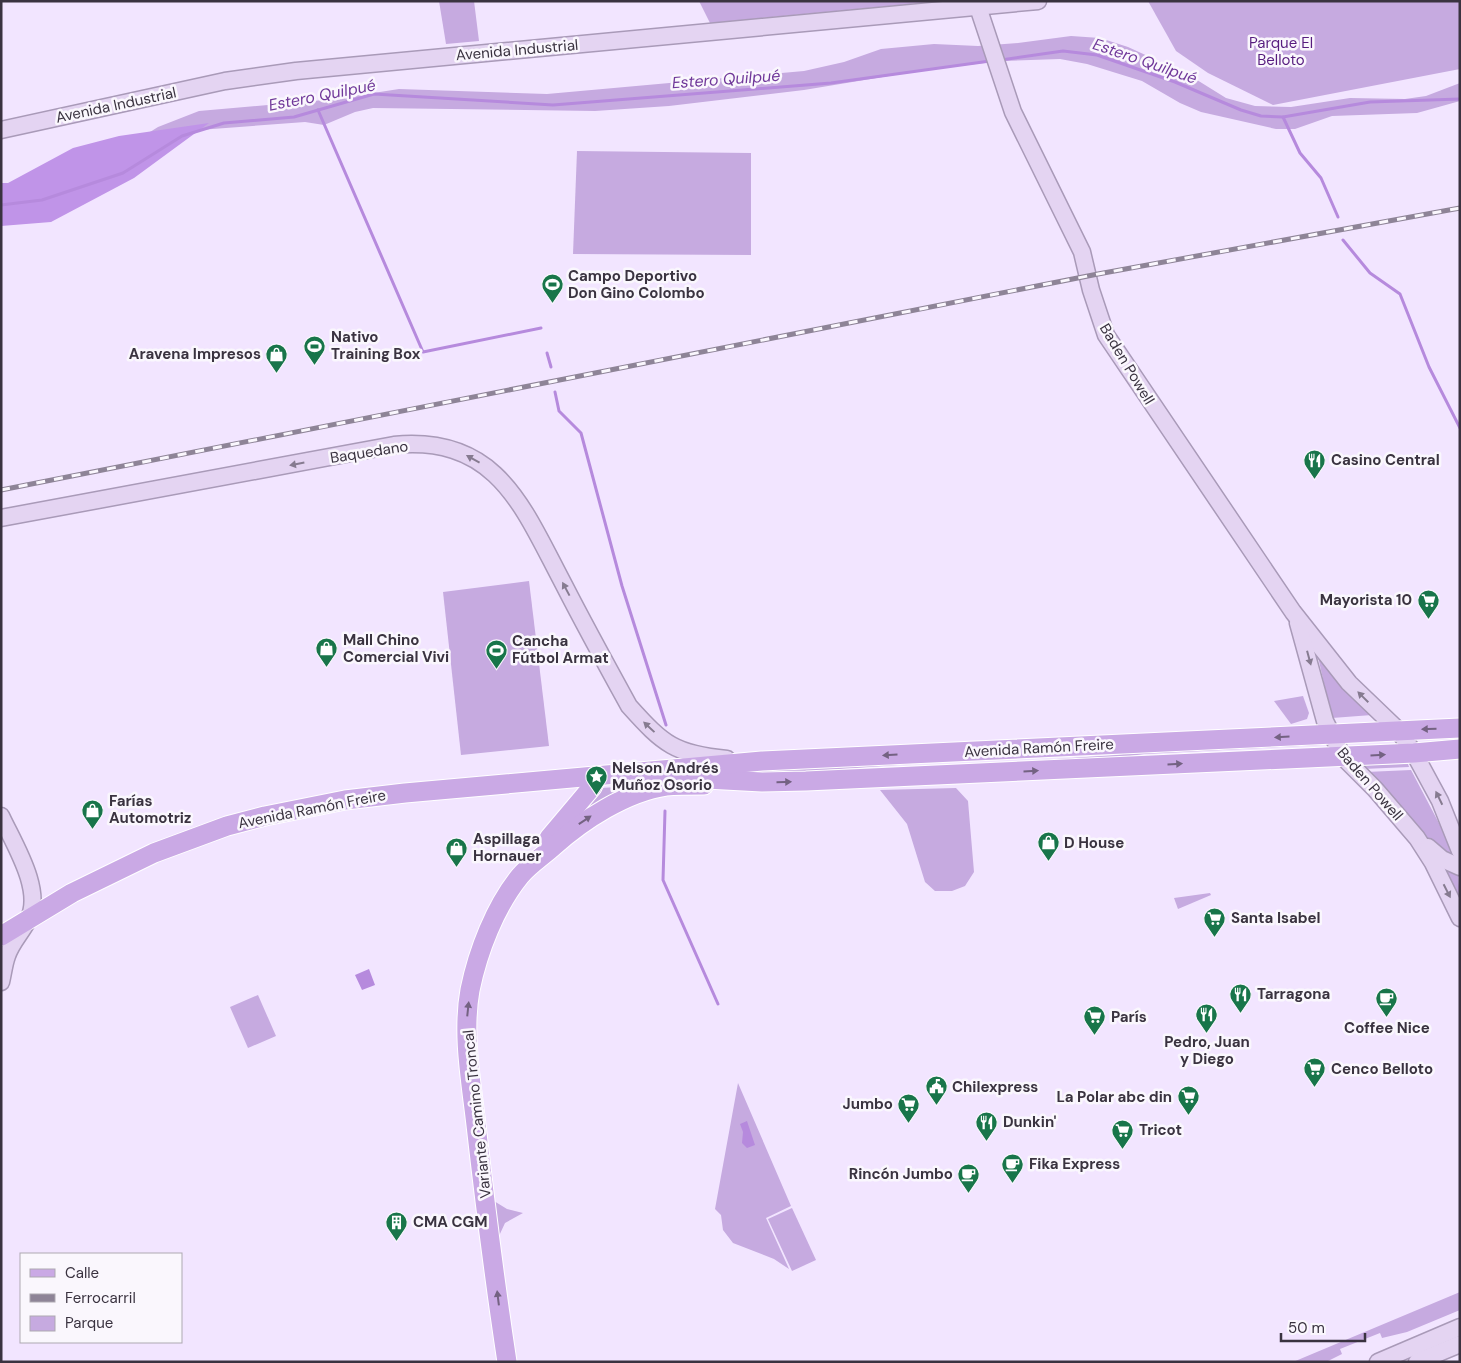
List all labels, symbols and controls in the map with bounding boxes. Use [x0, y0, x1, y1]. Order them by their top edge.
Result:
water label: Estero Quilpué [1090, 33, 1200, 89]
park label: Parque El Belloto [1249, 33, 1313, 70]
street label: Avenida Industrial [455, 35, 579, 65]
water label: Estero Quilpué [671, 65, 781, 93]
water label: Estero Quilpué [267, 74, 377, 116]
street label: Avenida Industrial [54, 82, 178, 128]
place label: Campo Deportivo Don Gino Colombo [568, 266, 705, 303]
sports icon: Campo Deportivo Don Gino Colombo [540, 273, 564, 304]
street label: Baden Powell [1095, 320, 1159, 408]
place label: Nativo Training Box [331, 327, 421, 364]
sports icon: Nativo Training Box [303, 334, 327, 365]
shop icon: Aravena Impresos [265, 342, 289, 373]
place label: Aravena Impresos [129, 344, 261, 364]
street label: Baquedano [329, 436, 410, 468]
restaurant icon: Casino Central [1303, 448, 1327, 479]
place label: Casino Central [1331, 450, 1440, 470]
one-way arrow [466, 455, 480, 464]
one-way arrow [289, 460, 305, 468]
one-way arrow [562, 582, 570, 596]
supermarket icon: Mayorista 10 [1416, 588, 1440, 619]
place label: Mayorista 10 [1320, 590, 1412, 610]
place label: Mall Chino Comercial Vivi [343, 630, 449, 667]
place label: Cancha Fútbol Armat [512, 631, 609, 668]
shop icon: Mall Chino Comercial Vivi [315, 637, 339, 668]
sports icon: Cancha Fútbol Armat [484, 638, 508, 669]
one-way arrow [1305, 650, 1313, 665]
one-way arrow [1357, 691, 1369, 703]
one-way arrow [644, 721, 656, 733]
one-way arrow [1421, 726, 1437, 734]
one-way arrow [1274, 733, 1290, 741]
street label: Avenida Ramón Freire [964, 734, 1114, 762]
street label: Baden Powell [1333, 743, 1407, 825]
one-way arrow [1371, 751, 1387, 759]
one-way arrow [881, 752, 897, 760]
place label: Nelson Andrés Muñoz Osorio [612, 758, 719, 795]
one-way arrow [1168, 760, 1184, 768]
place icon: Nelson Andrés Muñoz Osorio [584, 765, 608, 796]
one-way arrow [1023, 766, 1039, 774]
one-way arrow [777, 777, 793, 785]
street label: Avenida Ramón Freire [237, 785, 387, 833]
place label: Farías Automotriz [109, 791, 191, 828]
one-way arrow [1434, 791, 1442, 805]
shop icon: Farías Automotriz [81, 798, 105, 829]
one-way arrow [578, 816, 592, 825]
place label: Aspillaga Hornauer [473, 829, 541, 866]
shop icon: D House [1036, 831, 1060, 862]
place label: D House [1064, 833, 1124, 853]
shop icon: Aspillaga Hornauer [445, 836, 469, 867]
one-way arrow [1443, 884, 1451, 898]
supermarket icon: Santa Isabel [1203, 906, 1227, 937]
place label: Santa Isabel [1231, 908, 1321, 928]
restaurant icon: Tarragona [1229, 982, 1253, 1013]
place label: Tarragona [1257, 984, 1330, 1004]
cafe icon: Coffee Nice [1375, 987, 1399, 1018]
one-way arrow [464, 1001, 472, 1017]
restaurant icon: Pedro, Juan y Diego [1195, 1002, 1219, 1033]
supermarket icon: París [1083, 1005, 1107, 1036]
place label: París [1111, 1007, 1147, 1027]
place label: Coffee Nice [1344, 1018, 1430, 1038]
street label: Variante Camino Troncal [458, 1029, 496, 1199]
place label: Pedro, Juan y Diego [1164, 1032, 1250, 1069]
supermarket icon: Cenco Belloto [1303, 1057, 1327, 1088]
place label: Cenco Belloto [1331, 1059, 1433, 1079]
public building icon: Chilexpress [924, 1075, 948, 1106]
place label: Chilexpress [952, 1077, 1038, 1097]
supermarket icon: La Polar abc din [1176, 1085, 1200, 1116]
place label: La Polar abc din [1056, 1087, 1172, 1107]
supermarket icon: Jumbo [897, 1092, 921, 1123]
place label: Jumbo [843, 1094, 893, 1114]
restaurant icon: Dunkin' [975, 1110, 999, 1141]
place label: Dunkin' [1003, 1112, 1056, 1132]
supermarket icon: Tricot [1111, 1118, 1135, 1149]
place label: Tricot [1139, 1120, 1182, 1140]
cafe icon: Fika Express [1001, 1152, 1025, 1183]
place label: Fika Express [1029, 1154, 1120, 1174]
cafe icon: Rincón Jumbo [957, 1162, 981, 1193]
place label: Rincón Jumbo [849, 1164, 953, 1184]
building icon: CMA CGM [385, 1210, 409, 1241]
place label: CMA CGM [413, 1212, 488, 1232]
legend [20, 1253, 182, 1343]
text: Calle [65, 1263, 99, 1283]
text: Ferrocarril [65, 1288, 136, 1308]
one-way arrow [494, 1289, 502, 1305]
scale bar [1281, 1310, 1365, 1342]
text: Parque [65, 1313, 113, 1333]
text: 50 m [1288, 1318, 1325, 1338]

